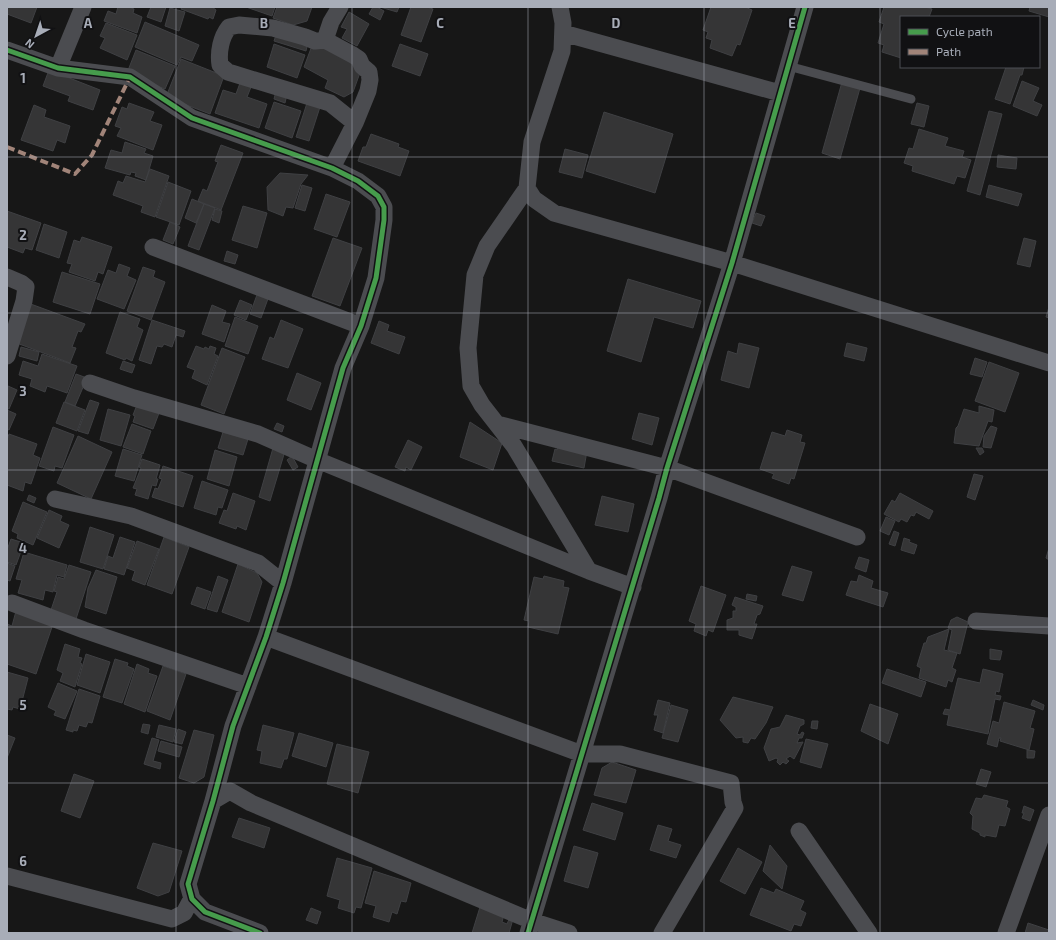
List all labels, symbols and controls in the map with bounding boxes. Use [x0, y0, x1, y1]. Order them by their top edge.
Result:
text: A [84, 15, 93, 31]
text: B [260, 15, 268, 31]
text: C [436, 15, 444, 31]
text: D [612, 15, 621, 31]
text: E [788, 15, 796, 31]
north arrow [16, 16, 56, 56]
legend [900, 16, 1040, 68]
text: Cycle path [936, 24, 993, 38]
text: N [22, 36, 36, 52]
text: Path [936, 44, 961, 58]
text: 1 [20, 70, 26, 86]
text: 2 [19, 227, 27, 243]
text: 3 [19, 383, 27, 399]
text: 4 [19, 540, 27, 556]
text: 5 [19, 697, 27, 713]
text: 6 [19, 853, 27, 869]

